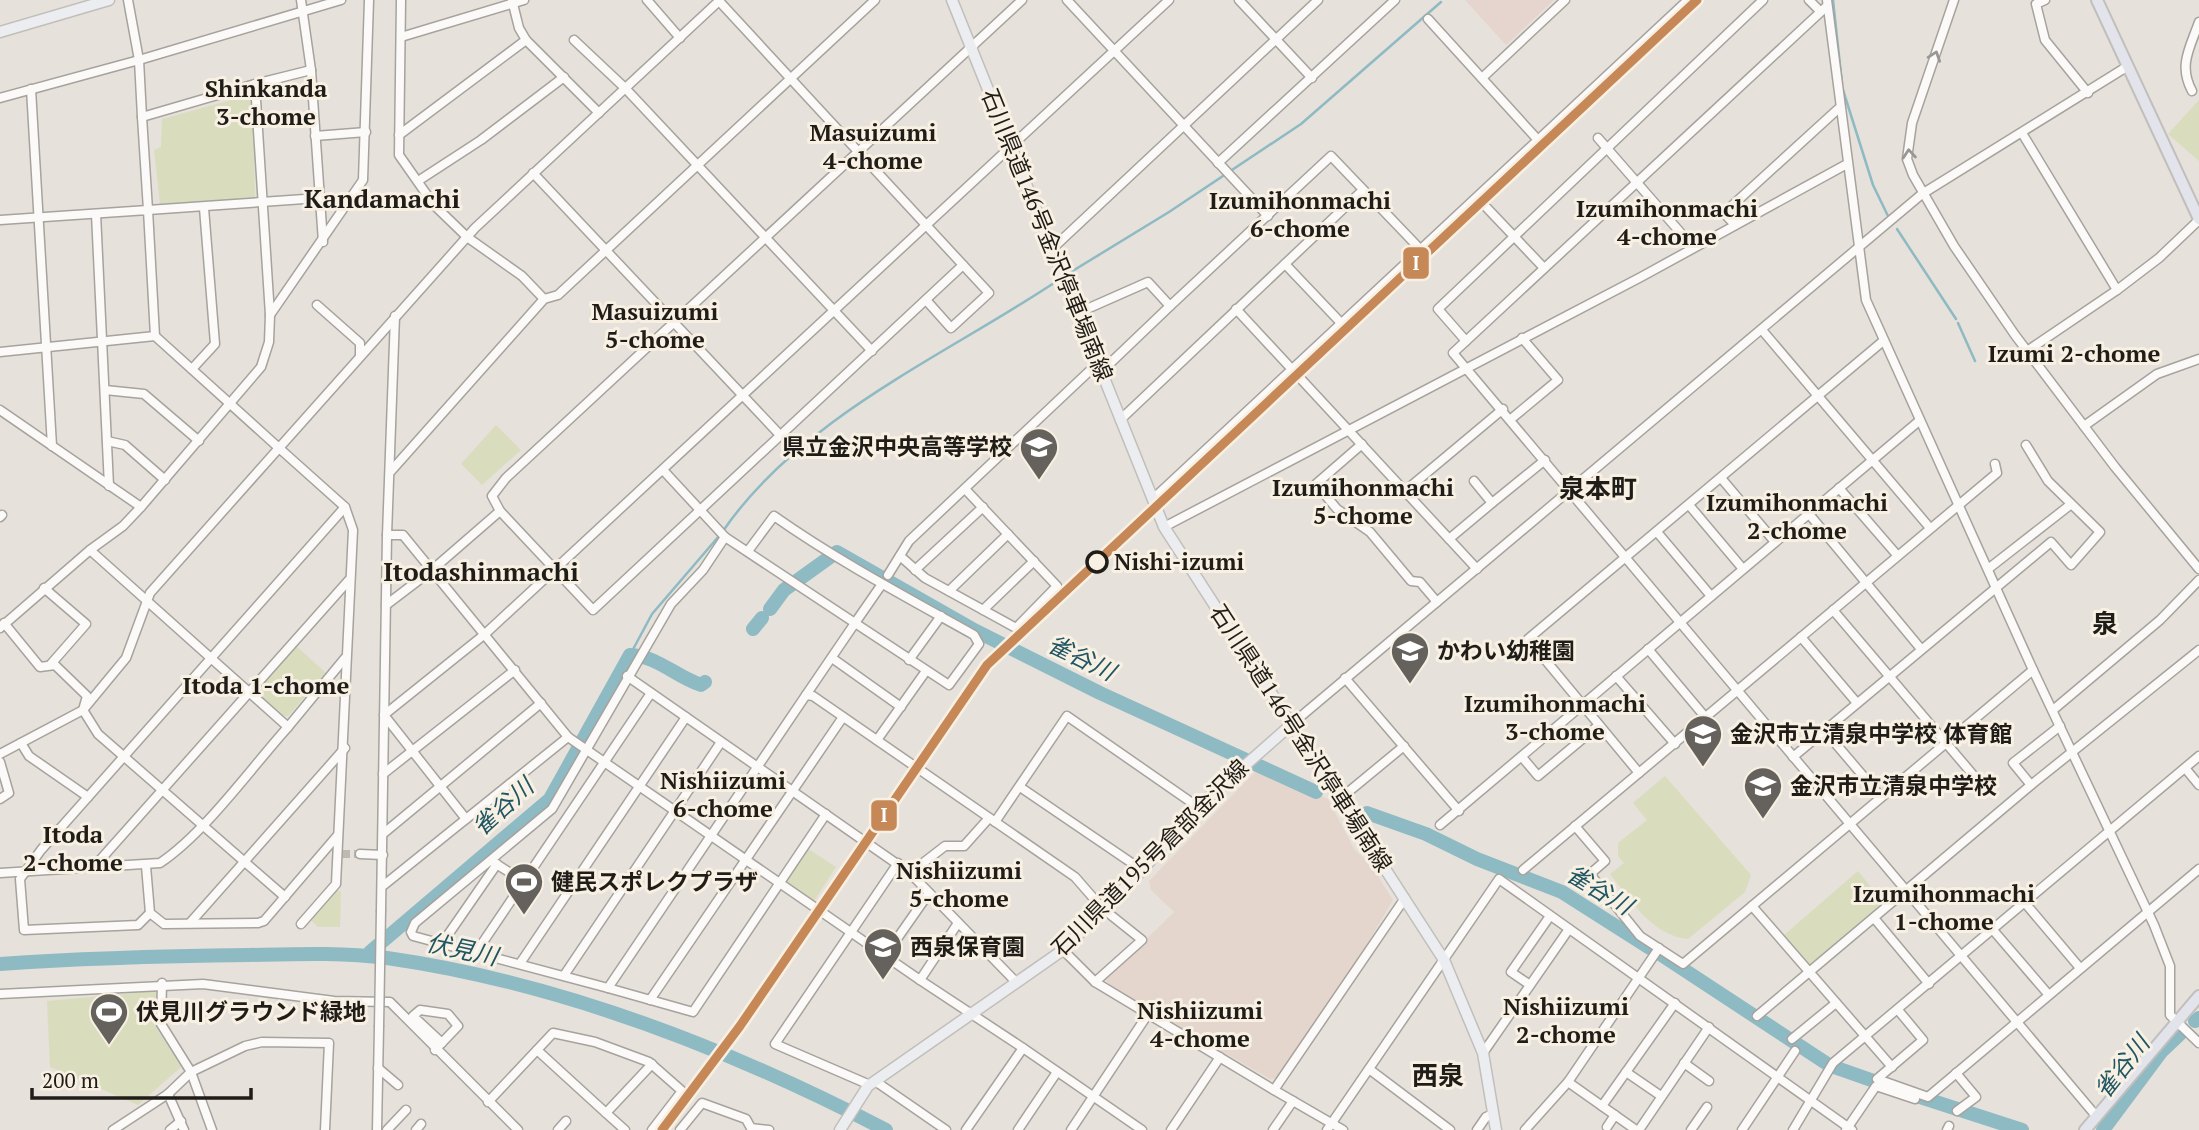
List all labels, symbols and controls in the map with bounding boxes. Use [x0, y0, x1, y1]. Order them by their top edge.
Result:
one-way arrow [1927, 51, 1941, 63]
district label: Shinkanda 3-chome [205, 72, 328, 132]
street label: 石川県道146号金沢停車場南線 [975, 84, 1120, 386]
district label: Masuizumi 4-chome [810, 116, 936, 176]
one-way arrow [1902, 148, 1917, 159]
district label: Kandamachi [304, 181, 460, 215]
district label: Izumihonmachi 6-chome [1209, 184, 1391, 244]
district label: Izumihonmachi 4-chome [1576, 192, 1758, 252]
line badge: I [1402, 246, 1430, 280]
text: I [1412, 250, 1420, 275]
district label: Masuizumi 5-chome [592, 295, 718, 355]
district label: Izumi 2-chome [1988, 337, 2160, 369]
school or university icon: 県立金沢中央高等学校 [1018, 426, 1060, 481]
place label: 県立金沢中央高等学校 [782, 431, 1012, 462]
district label: Izumihonmachi 5-chome [1272, 471, 1454, 531]
district label: 泉本町 [1559, 471, 1637, 505]
district label: Izumihonmachi 2-chome [1706, 486, 1888, 546]
place label: Nishi-izumi [1114, 546, 1244, 577]
marker: Nishi-izumi [1086, 551, 1108, 573]
district label: Itodashinmachi [383, 554, 579, 588]
street label: 石川県道146号金沢停車場南線 [1203, 598, 1400, 877]
district label: 泉 [2092, 606, 2118, 640]
water label: 雀谷川 [1042, 627, 1124, 689]
school or university icon: かわい幼稚園 [1389, 630, 1431, 685]
place label: かわい幼稚園 [1437, 635, 1575, 666]
district label: Itoda 1-chome [183, 669, 349, 701]
district label: Izumihonmachi 3-chome [1464, 687, 1646, 747]
school or university icon: 金沢市立清泉中学校 体育館 [1682, 713, 1724, 768]
place label: 金沢市立清泉中学校 体育館 [1730, 718, 2012, 749]
street label: 石川県道195号倉部金沢線 [1044, 752, 1255, 963]
district label: Nishiizumi 6-chome [660, 764, 786, 824]
school or university icon: 金沢市立清泉中学校 [1742, 765, 1784, 820]
water label: 雀谷川 [465, 768, 542, 842]
place label: 金沢市立清泉中学校 [1790, 770, 1997, 801]
line badge: I [870, 799, 898, 832]
text: I [880, 802, 888, 827]
district label: Itoda 2-chome [23, 818, 123, 878]
district label: Nishiizumi 5-chome [896, 854, 1022, 914]
water label: 雀谷川 [1560, 857, 1641, 923]
sports icon: 健民スポレクプラザ [503, 861, 545, 916]
place label: 健民スポレクプラザ [551, 866, 758, 897]
district label: Izumihonmachi 1-chome [1853, 877, 2035, 937]
water label: 伏見川 [424, 926, 504, 973]
school or university icon: 西泉保育園 [862, 926, 904, 981]
place label: 西泉保育園 [910, 931, 1025, 962]
district label: Nishiizumi 2-chome [1503, 990, 1629, 1050]
sports icon: 伏見川グラウンド緑地 [88, 991, 130, 1046]
district label: Nishiizumi 4-chome [1137, 994, 1263, 1054]
place label: 伏見川グラウンド緑地 [136, 996, 366, 1027]
water label: 雀谷川 [2086, 1026, 2158, 1105]
scale bar [32, 1056, 250, 1100]
district label: 西泉 [1412, 1058, 1464, 1092]
text: 200 m [42, 1066, 99, 1094]

